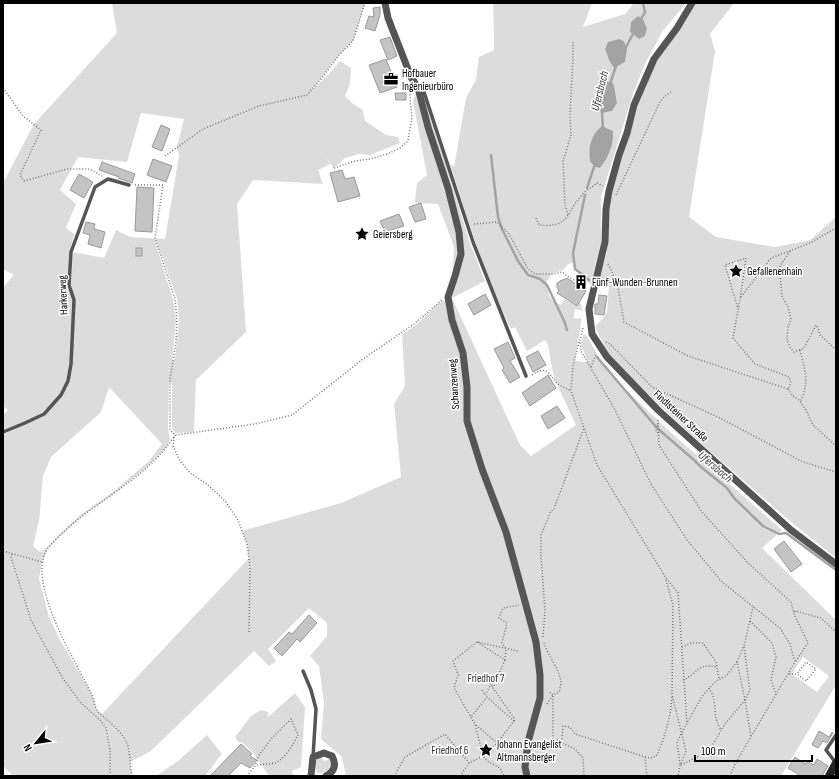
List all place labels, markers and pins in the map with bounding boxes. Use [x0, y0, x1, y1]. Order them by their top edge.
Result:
place label: Hofbauer Ingenieurbüro [402, 67, 454, 93]
office icon: Hofbauer Ingenieurbüro [383, 71, 399, 87]
place icon: Geiersberg [354, 226, 370, 242]
place label: Geiersberg [373, 228, 413, 241]
place icon: Gefallenenhain [728, 263, 744, 279]
place label: Gefallenenhain [747, 265, 803, 278]
building icon: Fünf-Wunden-Brunnen [573, 274, 589, 290]
place label: Fünf-Wunden-Brunnen [592, 276, 678, 289]
place label: Johann Evangelist Altmannsberger [496, 738, 563, 764]
place icon: Johann Evangelist Altmannsberger [478, 742, 494, 758]

